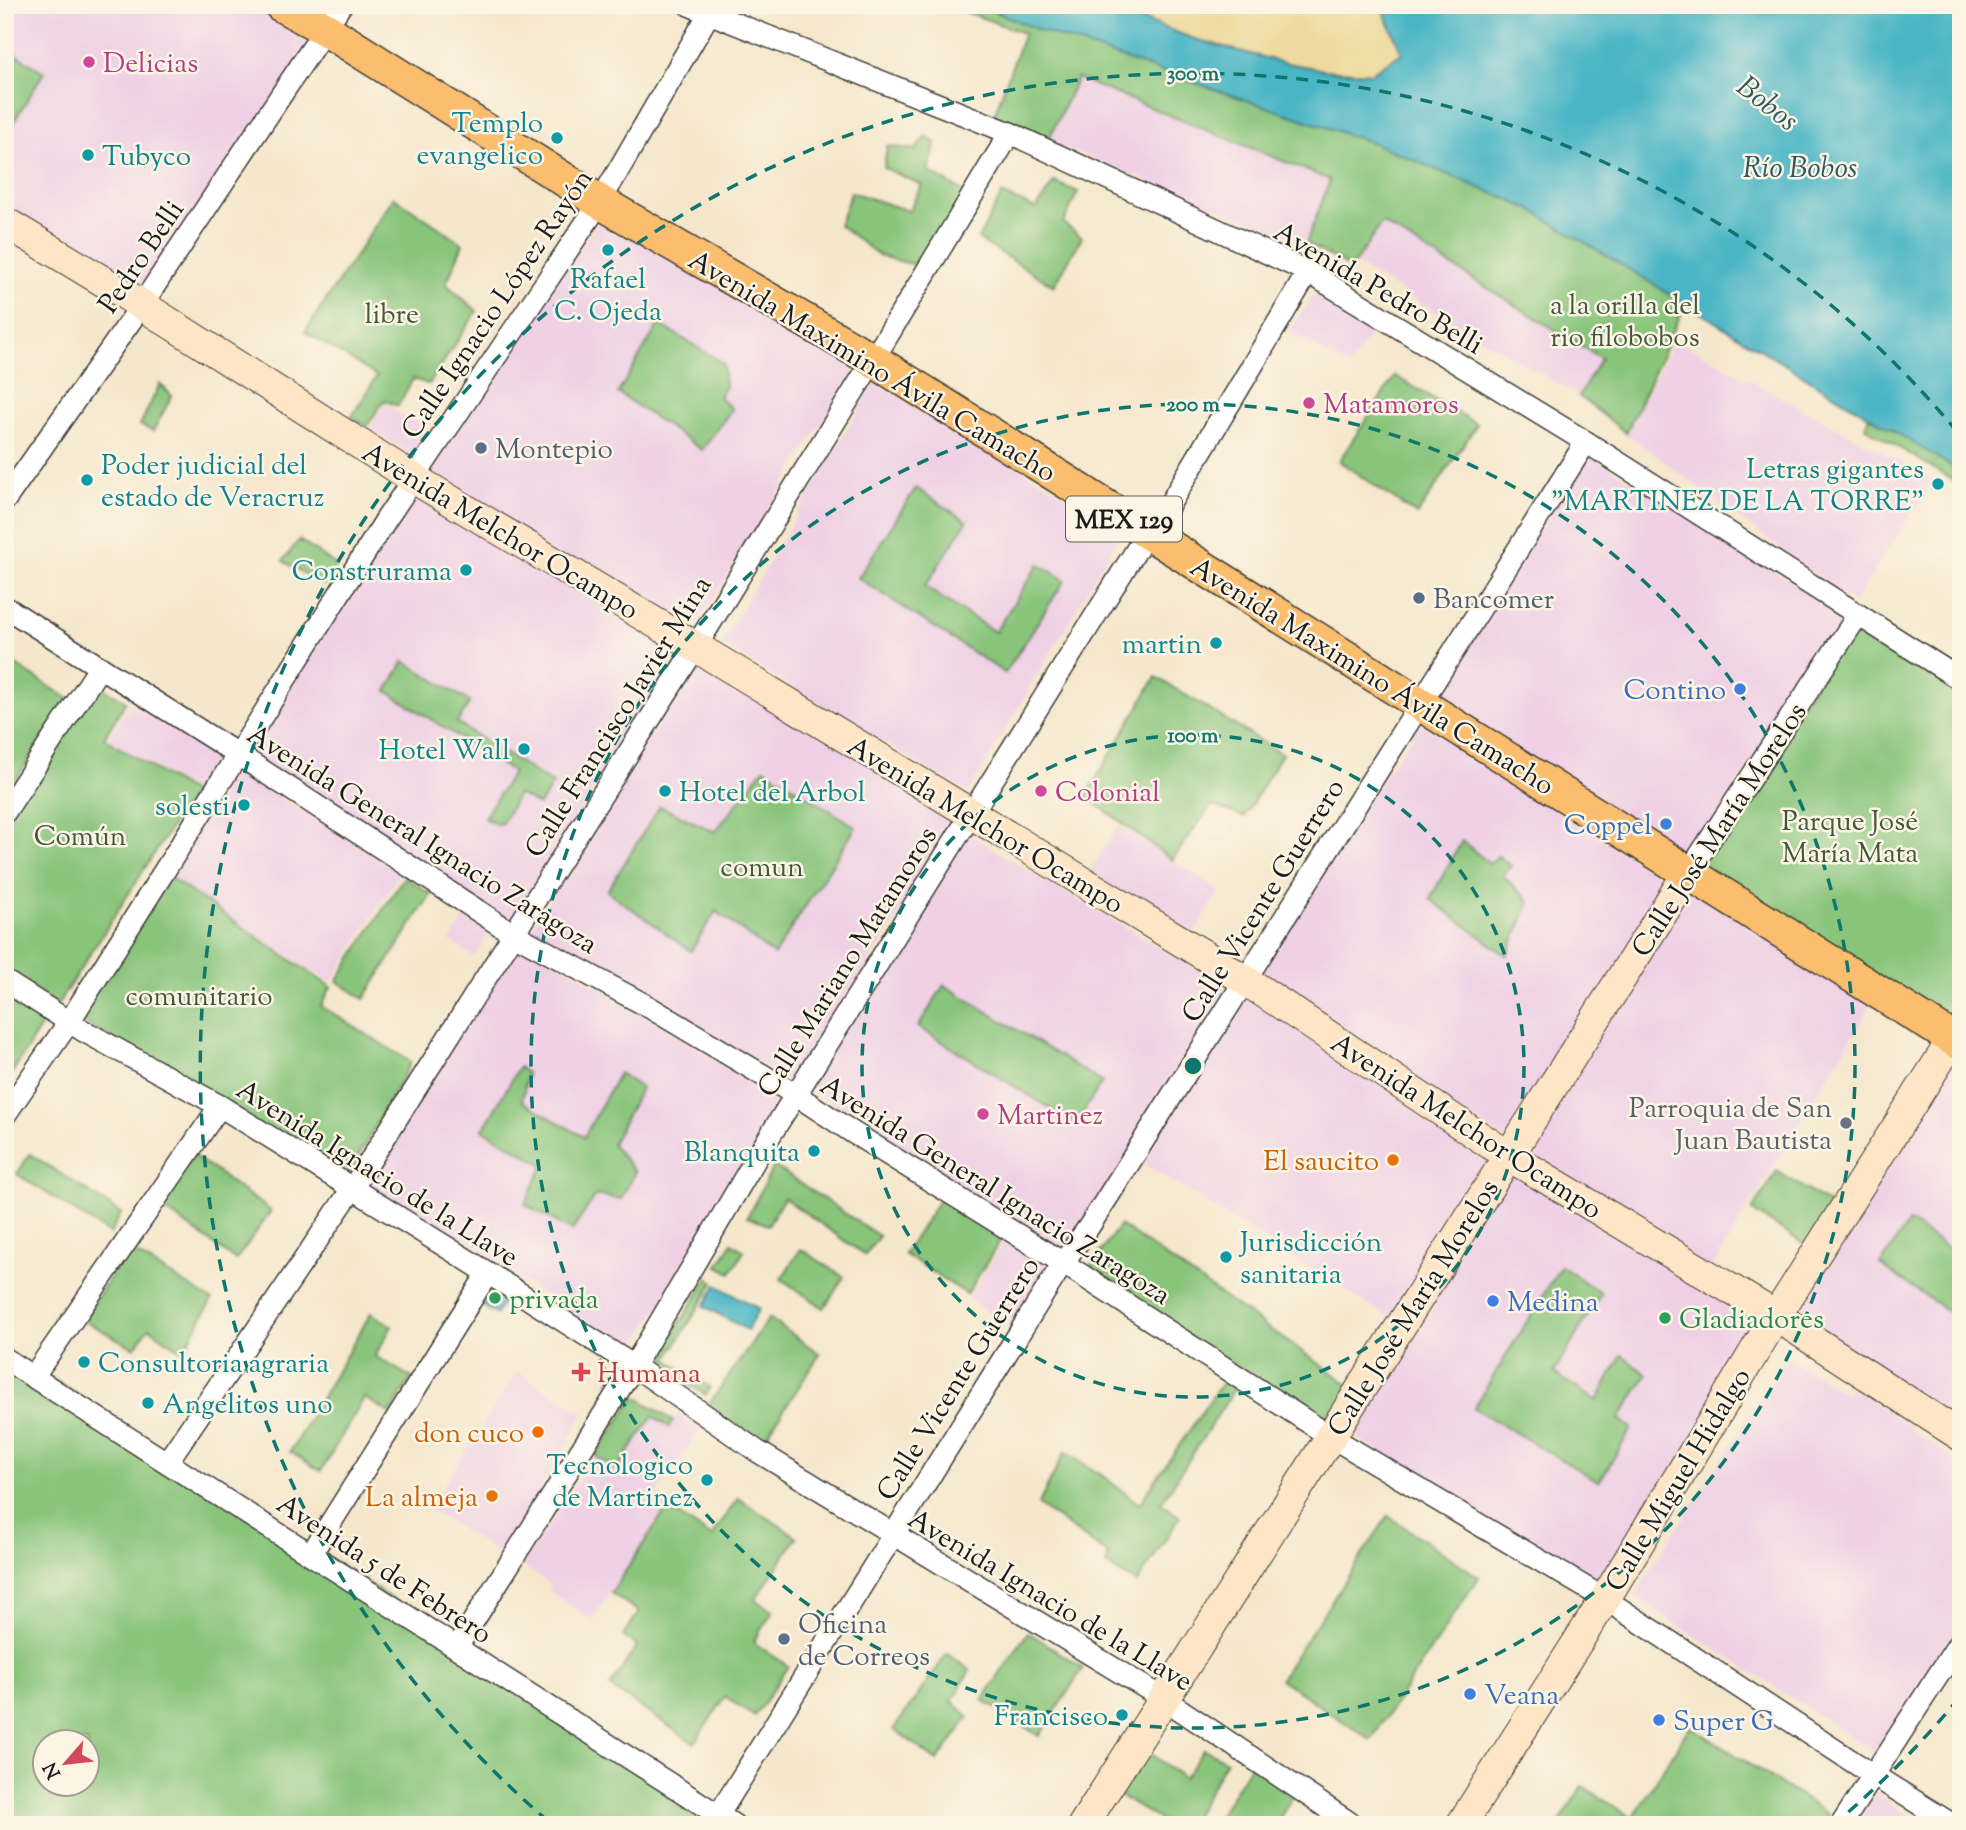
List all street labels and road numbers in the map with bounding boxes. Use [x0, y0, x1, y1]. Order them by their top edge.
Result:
street label: Calle Ignacio López Rayón [393, 162, 604, 448]
street label: Pedro Belli [90, 193, 195, 322]
street label: Avenida Pedro Belli [1265, 213, 1490, 366]
street label: Avenida Maximino Ávila Camacho [680, 241, 1063, 494]
street label: Avenida Melchor Ocampo [353, 434, 645, 631]
road number: MEX 129 [1066, 496, 1182, 541]
street label: Avenida Maximino Ávila Camacho [1181, 549, 1561, 807]
street label: Calle Francisco Javier Mina [516, 569, 723, 866]
street label: Calle José María Morelos [1623, 695, 1818, 966]
street label: Avenida General Ignacio Zaragoza [238, 716, 605, 965]
street label: Avenida Melchor Ocampo [838, 728, 1130, 925]
street label: Calle Vicente Guerrero [1173, 772, 1356, 1031]
street label: Calle Mariano Matamoros [749, 819, 948, 1106]
street label: Avenida Melchor Ocampo [1322, 1025, 1609, 1230]
street label: Avenida General Ignacio Zaragoza [811, 1067, 1178, 1316]
street label: Avenida Ignacio de la Llave [228, 1071, 525, 1278]
street label: Calle José María Morelos [1319, 1172, 1510, 1445]
street label: Calle Vicente Guerrero [868, 1250, 1051, 1509]
street label: Calle Miguel Hidalgo [1597, 1361, 1762, 1600]
street label: Avenida 5 de Febrero [268, 1486, 499, 1655]
street label: Avenida Ignacio de la Llave [899, 1500, 1200, 1703]

